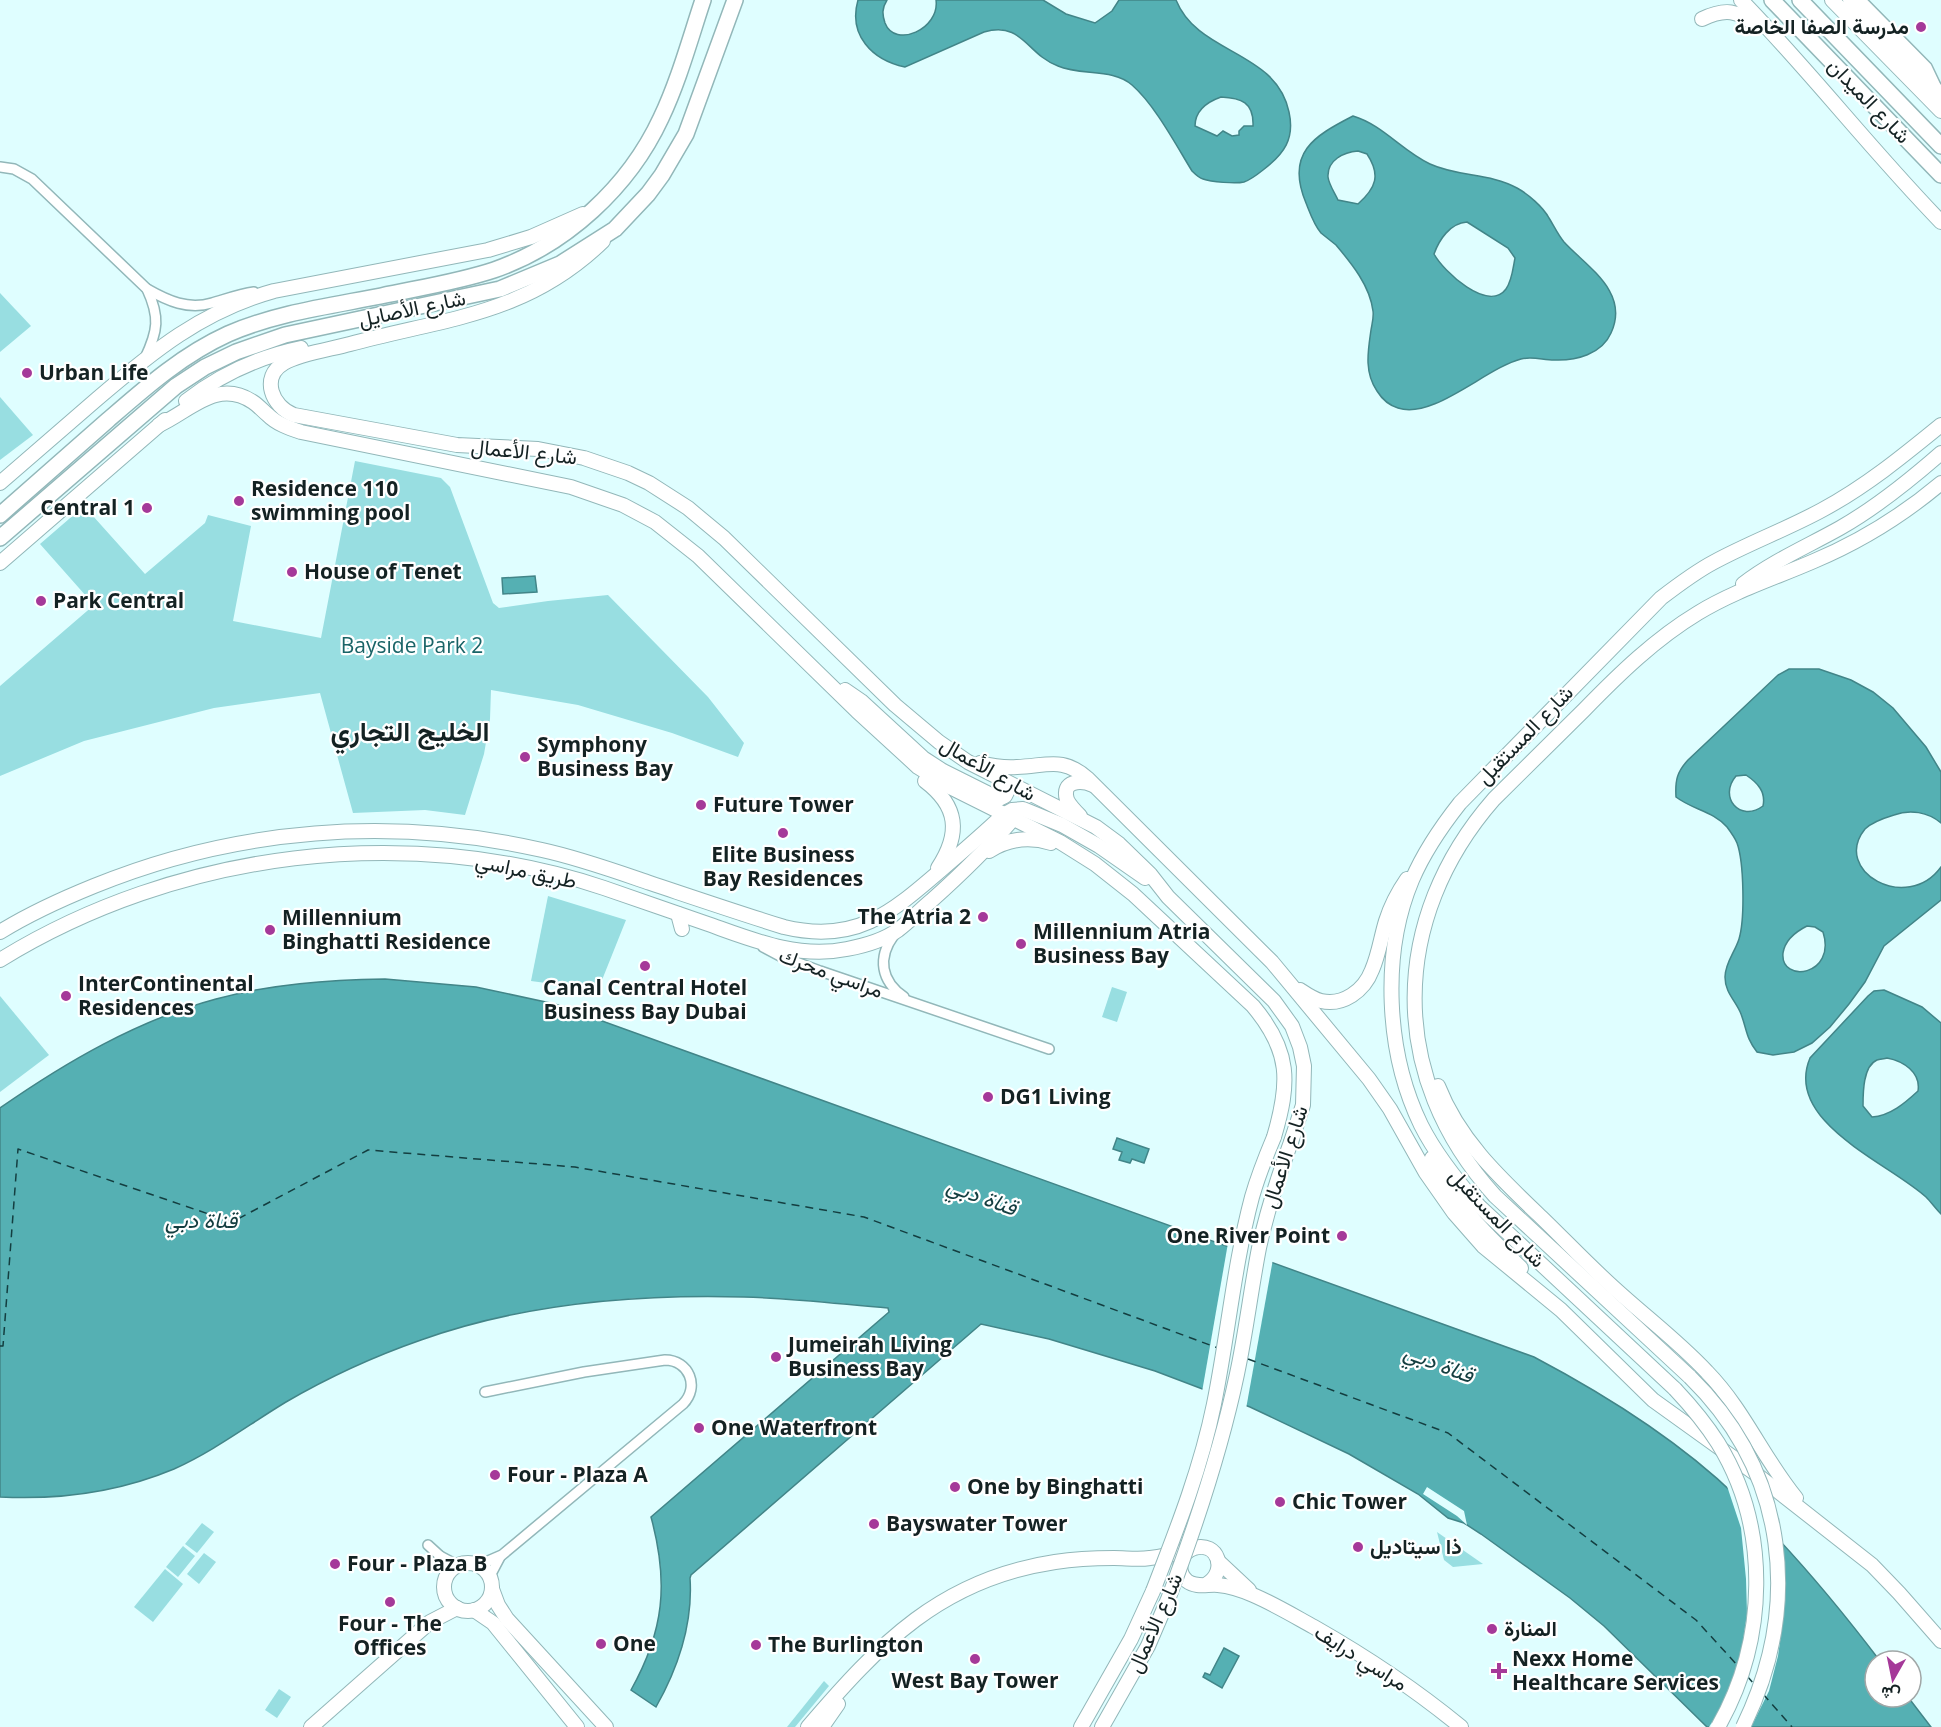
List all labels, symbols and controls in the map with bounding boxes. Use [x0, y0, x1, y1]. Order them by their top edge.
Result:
place label: مدرسة الصفا الخاصة [1735, 12, 1909, 40]
marker: مدرسة الصفا الخاصة [1914, 20, 1928, 34]
street label: شارع الميدان [1821, 52, 1917, 150]
street label: شارع الأصايل [356, 283, 468, 334]
place label: Urban Life [39, 358, 148, 386]
marker: Urban Life [20, 366, 34, 380]
street label: شارع الأعمال [470, 432, 578, 471]
place label: Residence 110 swimming pool [251, 474, 410, 526]
place label: Central 1 [40, 493, 135, 521]
marker: Residence 110 swimming pool [232, 494, 246, 508]
marker: Central 1 [140, 501, 154, 515]
place label: House of Tenet [304, 557, 462, 585]
marker: House of Tenet [285, 565, 299, 579]
place label: Park Central [53, 586, 184, 614]
marker: Park Central [34, 594, 48, 608]
park label: Bayside Park 2 [341, 631, 483, 659]
street label: شارع المستقبل [1470, 678, 1580, 791]
district label: الخليج التجاري [330, 712, 490, 754]
street label: شارع الأعمال [935, 729, 1042, 808]
place label: Symphony Business Bay [537, 730, 673, 782]
marker: Symphony Business Bay [518, 750, 532, 764]
place label: Future Tower [713, 790, 854, 818]
marker: Future Tower [694, 798, 708, 812]
marker: Elite Business Bay Residences [776, 826, 790, 840]
place label: Elite Business Bay Residences [703, 840, 863, 892]
street label: طريق مراسي [472, 846, 579, 898]
place label: The Atria 2 [857, 902, 971, 930]
place label: Millennium Binghatti Residence [282, 903, 491, 955]
marker: The Atria 2 [976, 910, 990, 924]
place label: Millennium Atria Business Bay [1033, 917, 1211, 969]
marker: Millennium Binghatti Residence [263, 923, 277, 937]
marker: Millennium Atria Business Bay [1014, 937, 1028, 951]
street label: مراسي محرك [774, 940, 887, 1008]
marker: Canal Central Hotel Business Bay Dubai [638, 959, 652, 973]
place label: InterContinental Residences [78, 969, 254, 1021]
place label: Canal Central Hotel Business Bay Dubai [543, 973, 747, 1025]
marker: InterContinental Residences [59, 989, 73, 1003]
place label: DG1 Living [1000, 1082, 1111, 1110]
marker: DG1 Living [981, 1090, 995, 1104]
street label: شارع الأعمال [1254, 1102, 1315, 1212]
street label: شارع المستقبل [1442, 1161, 1552, 1274]
water label: قناة دبي [942, 1169, 1023, 1226]
water label: قناة دبي [165, 1204, 239, 1238]
place label: One River Point [1166, 1221, 1330, 1249]
marker: One River Point [1335, 1229, 1349, 1243]
place label: Jumeirah Living Business Bay [786, 1330, 952, 1382]
water label: قناة دبي [1399, 1335, 1480, 1393]
marker: Jumeirah Living Business Bay [769, 1350, 783, 1364]
place label: One Waterfront [711, 1413, 877, 1441]
marker: One Waterfront [692, 1421, 706, 1435]
place label: Four - Plaza A [507, 1460, 648, 1488]
marker: Four - Plaza A [488, 1468, 502, 1482]
place label: One by Binghatti [967, 1472, 1143, 1500]
marker: One by Binghatti [948, 1480, 962, 1494]
place label: Chic Tower [1292, 1487, 1407, 1515]
marker: Chic Tower [1273, 1495, 1287, 1509]
place label: Bayswater Tower [886, 1509, 1068, 1537]
marker: Bayswater Tower [867, 1517, 881, 1531]
place label: ذا سيتاديل [1370, 1532, 1462, 1560]
marker: ذا سيتاديل [1351, 1540, 1365, 1554]
place label: Four - Plaza B [347, 1549, 487, 1577]
marker: Four - Plaza B [328, 1557, 342, 1571]
street label: شارع الأعمال [1120, 1568, 1189, 1677]
marker: Four - The Offices [383, 1595, 397, 1609]
place label: Four - The Offices [338, 1609, 442, 1661]
place label: المنارة [1504, 1614, 1557, 1642]
street label: مراسي درايف [1307, 1617, 1414, 1700]
marker: المنارة [1485, 1622, 1499, 1636]
place label: One [613, 1629, 656, 1657]
place label: The Burlington [768, 1630, 924, 1658]
marker: One [594, 1637, 608, 1651]
marker: The Burlington [749, 1638, 763, 1652]
place label: Nexx Home Healthcare Services [1512, 1644, 1719, 1696]
north arrow [1863, 1649, 1923, 1709]
marker: West Bay Tower [968, 1652, 982, 1666]
marker: Nexx Home Healthcare Services [1490, 1662, 1508, 1680]
place label: West Bay Tower [892, 1666, 1059, 1694]
text: ش [1879, 1681, 1902, 1706]

